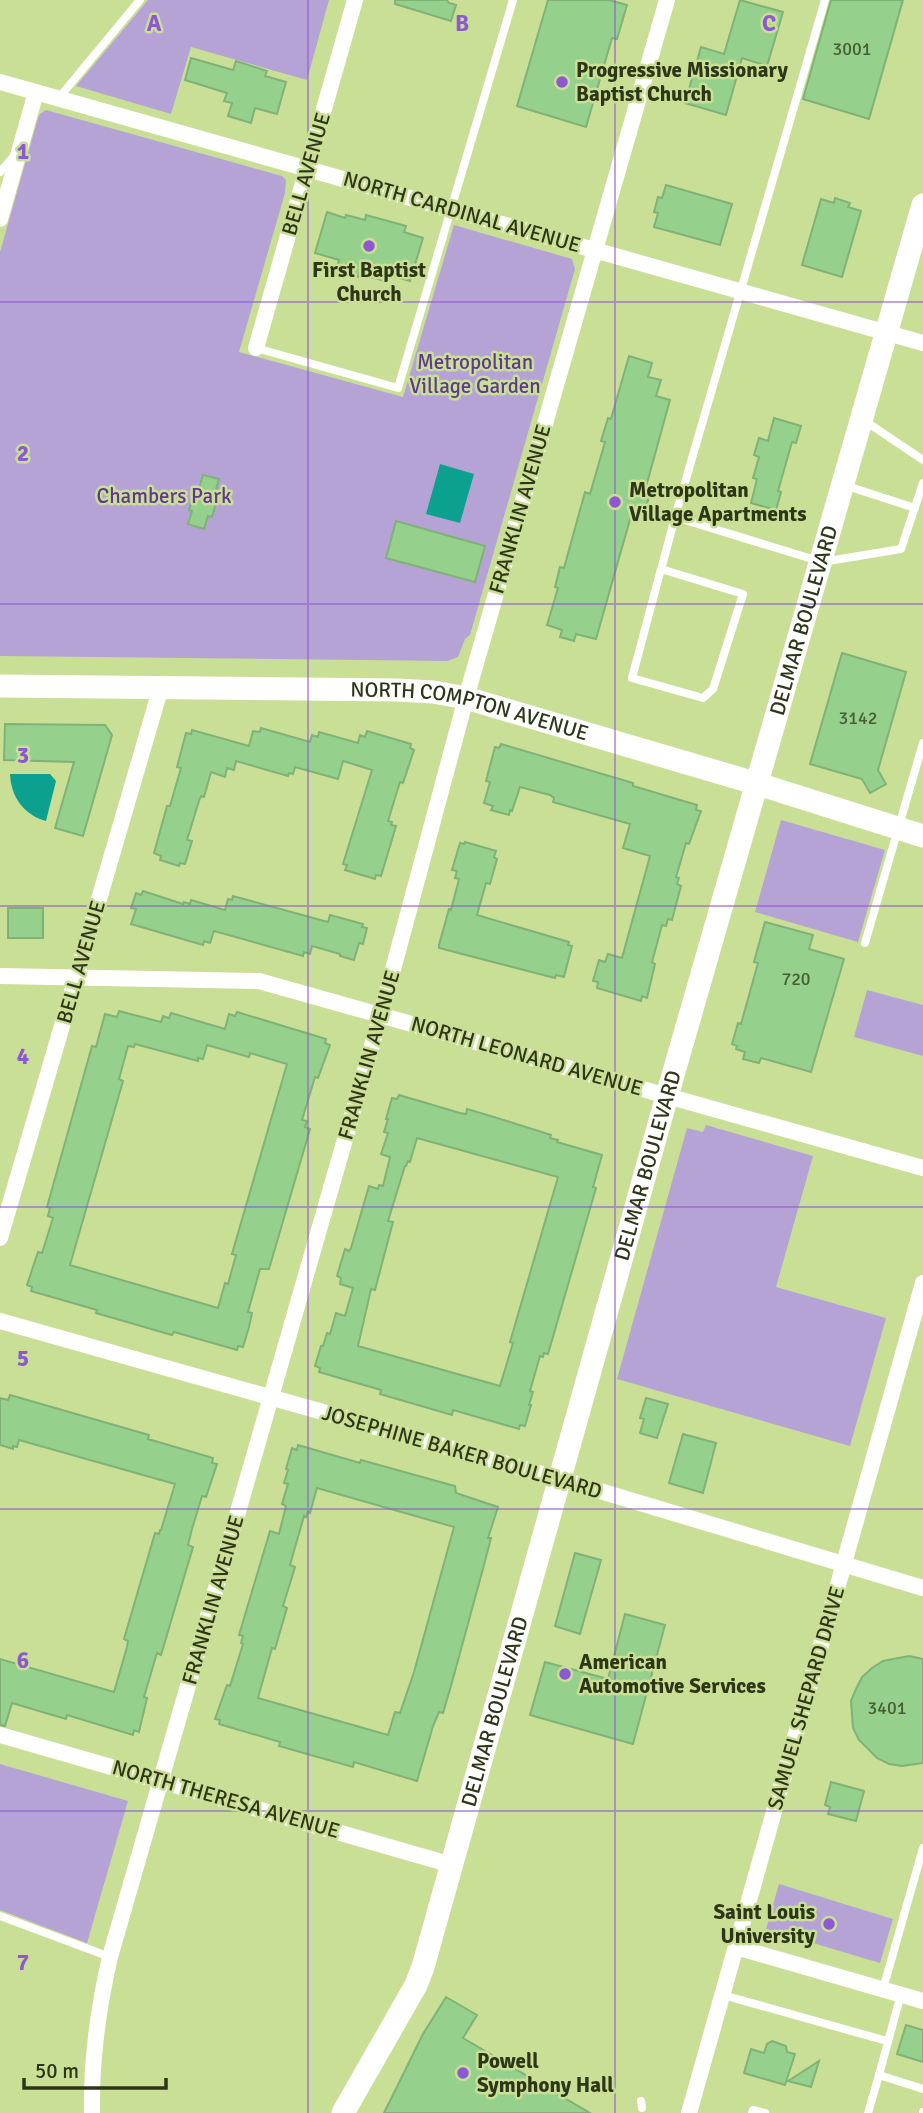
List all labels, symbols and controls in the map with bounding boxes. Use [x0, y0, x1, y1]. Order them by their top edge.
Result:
text: A [147, 9, 162, 38]
text: B [455, 9, 469, 38]
text: C [762, 9, 776, 38]
house number: 3001 [833, 38, 871, 60]
place label: Progressive Missionary Baptist Church [576, 57, 789, 107]
marker: Progressive Missionary Baptist Church [554, 74, 570, 90]
street label: BELL AVENUE [276, 110, 336, 238]
text: 1 [17, 137, 29, 166]
street label: NORTH CARDINAL AVENUE [340, 166, 584, 258]
marker: First Baptist Church [361, 238, 377, 254]
place label: First Baptist Church [312, 257, 426, 307]
park label: Metropolitan Village Garden [409, 349, 541, 399]
street label: FRANKLIN AVENUE [483, 421, 557, 597]
text: 2 [17, 439, 29, 468]
place label: Metropolitan Village Apartments [629, 477, 807, 527]
park label: Chambers Park [97, 483, 232, 509]
marker: Metropolitan Village Apartments [607, 494, 623, 510]
street label: DELMAR BOULEVARD [764, 522, 843, 718]
street label: NORTH COMPTON AVENUE [350, 677, 592, 746]
house number: 3142 [839, 707, 877, 729]
text: 3 [17, 741, 29, 770]
street label: BELL AVENUE [51, 898, 111, 1026]
street label: FRANKLIN AVENUE [332, 967, 406, 1143]
house number: 720 [781, 968, 811, 990]
street label: NORTH LEONARD AVENUE [408, 1010, 646, 1102]
text: 4 [17, 1042, 29, 1071]
street label: DELMAR BOULEVARD [608, 1067, 687, 1264]
text: 5 [17, 1344, 29, 1373]
street label: JOSEPHINE BAKER BOULEVARD [319, 1400, 605, 1504]
street label: FRANKLIN AVENUE [176, 1512, 250, 1688]
street label: SAMUEL SHEPARD DRIVE [762, 1583, 850, 1813]
street label: DELMAR BOULEVARD [456, 1613, 534, 1810]
text: 6 [17, 1646, 29, 1675]
place label: American Automotive Services [579, 1649, 766, 1699]
marker: American Automotive Services [557, 1666, 573, 1682]
house number: 3401 [868, 1697, 906, 1719]
street label: NORTH THERESA AVENUE [109, 1754, 343, 1844]
place label: Saint Louis University [713, 1899, 816, 1949]
marker: Saint Louis University [821, 1916, 837, 1932]
text: 7 [17, 1948, 29, 1977]
scale bar [24, 2046, 166, 2090]
place label: Powell Symphony Hall [477, 2048, 614, 2098]
text: 50 m [35, 2058, 79, 2084]
marker: Powell Symphony Hall [455, 2065, 471, 2081]

